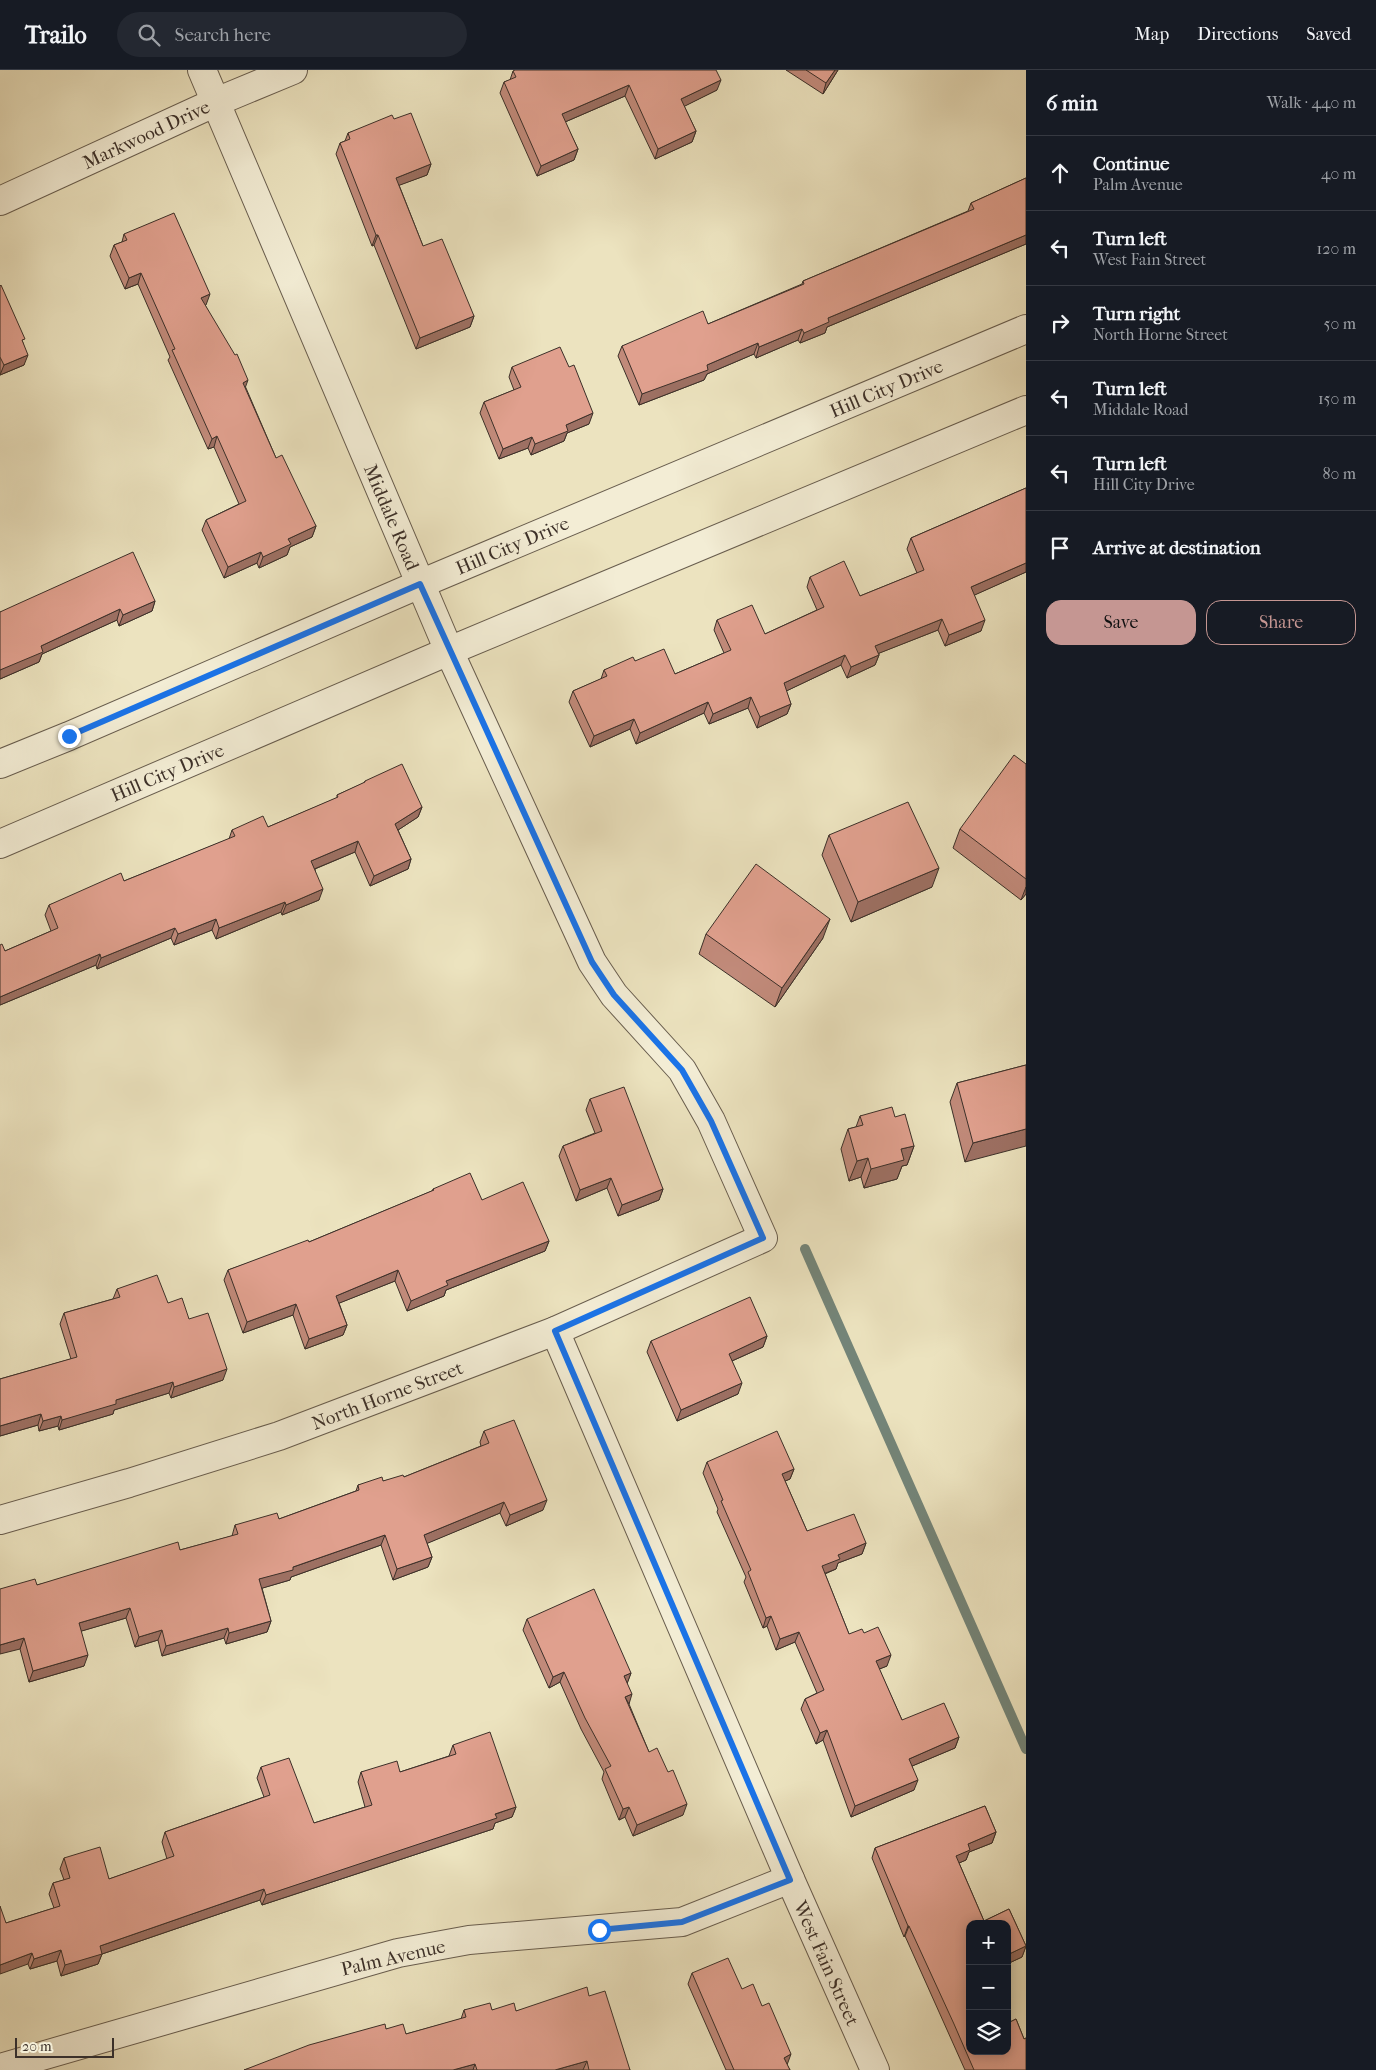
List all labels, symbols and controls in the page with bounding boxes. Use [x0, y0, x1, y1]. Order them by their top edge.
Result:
search box [117, 12, 467, 57]
text: Trailo [25, 21, 87, 49]
icon: search [135, 21, 163, 49]
text: Search here [175, 24, 271, 46]
text: Map [1135, 24, 1169, 45]
text: Directions [1197, 24, 1278, 45]
text: Saved [1306, 24, 1351, 45]
text: 6 min [1046, 91, 1098, 115]
text: Walk · 440 m [1267, 93, 1356, 112]
street label: Markwood Drive [79, 96, 213, 174]
text: Continue [1093, 153, 1169, 175]
icon: ahead [1046, 159, 1074, 187]
text: 40 m [1321, 164, 1356, 183]
text: Palm Avenue [1093, 175, 1183, 194]
text: Turn left [1093, 228, 1167, 250]
icon: left [1046, 234, 1074, 262]
text: 120 m [1317, 239, 1356, 258]
text: West Fain Street [1093, 250, 1206, 269]
text: Turn right [1093, 303, 1180, 325]
icon: right [1046, 309, 1074, 337]
text: 50 m [1324, 314, 1356, 333]
text: North Horne Street [1093, 325, 1228, 344]
street label: Hill City Drive [827, 355, 946, 423]
text: Turn left [1093, 378, 1167, 400]
icon: left [1046, 384, 1074, 412]
text: 150 m [1318, 389, 1356, 408]
text: Middale Road [1093, 400, 1188, 419]
text: Turn left [1093, 453, 1167, 475]
icon: left [1046, 459, 1074, 487]
street label: Middale Road [359, 461, 424, 574]
text: 80 m [1322, 464, 1356, 483]
text: Hill City Drive [1093, 475, 1195, 494]
street label: Hill City Drive [453, 512, 572, 580]
icon: arrive [1046, 534, 1074, 562]
text: Arrive at destination [1093, 537, 1261, 559]
button: Save [1046, 600, 1196, 645]
button: Share [1206, 600, 1356, 645]
route end [58, 725, 81, 748]
street label: Hill City Drive [108, 739, 227, 807]
street label: North Horne Street [309, 1357, 466, 1435]
street label: West Fain Street [788, 1897, 864, 2029]
route start [588, 1919, 611, 1942]
map controls [966, 1920, 1011, 2055]
button: + [966, 1920, 1011, 1965]
street label: Palm Avenue [339, 1935, 448, 1981]
button: − [966, 1965, 1011, 2010]
button: layers [966, 2010, 1011, 2055]
scale bar [15, 2035, 114, 2058]
text: 20 m [22, 2038, 52, 2055]

